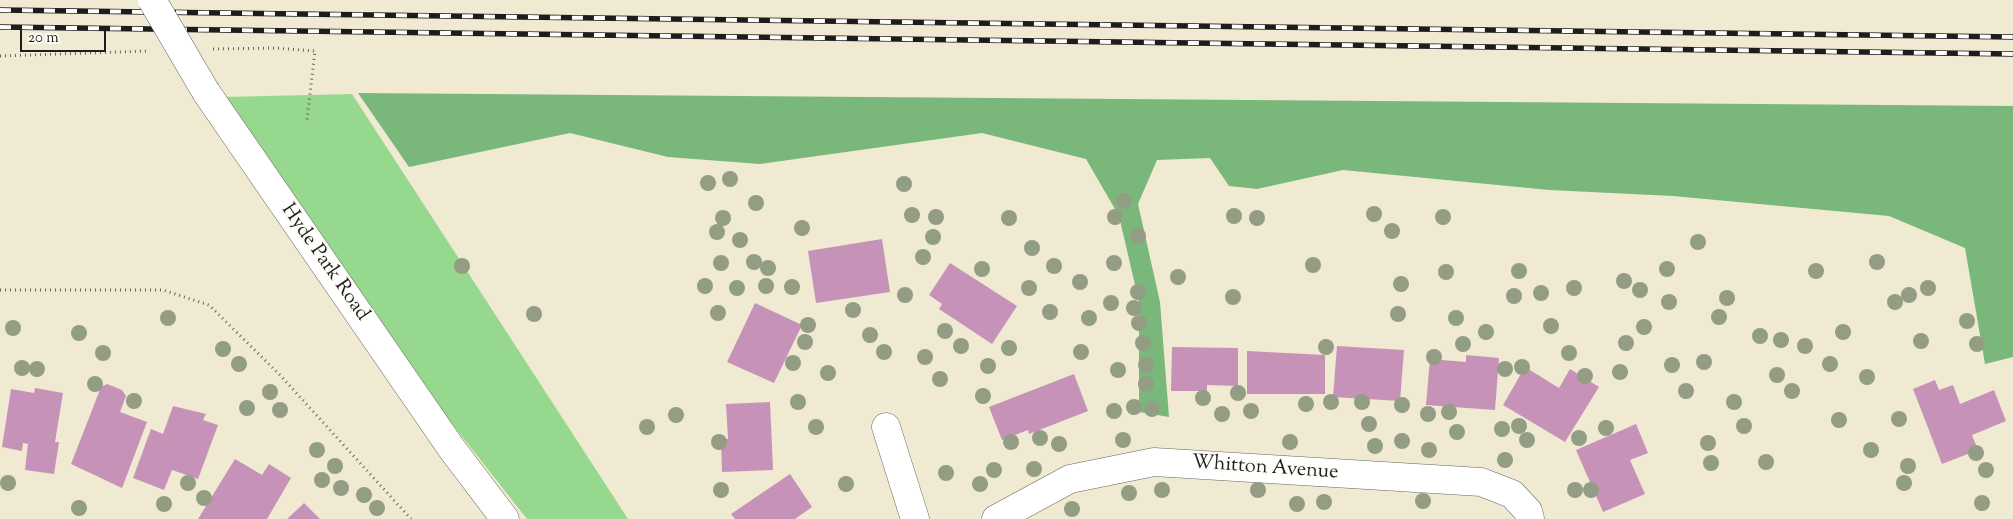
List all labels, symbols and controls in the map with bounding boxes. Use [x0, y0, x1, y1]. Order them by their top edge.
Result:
scale bar [22, 20, 109, 52]
text: 20 m [28, 28, 59, 49]
street label: Hyde Park Road [275, 200, 373, 326]
street label: Whitton Avenue [1191, 452, 1339, 486]

